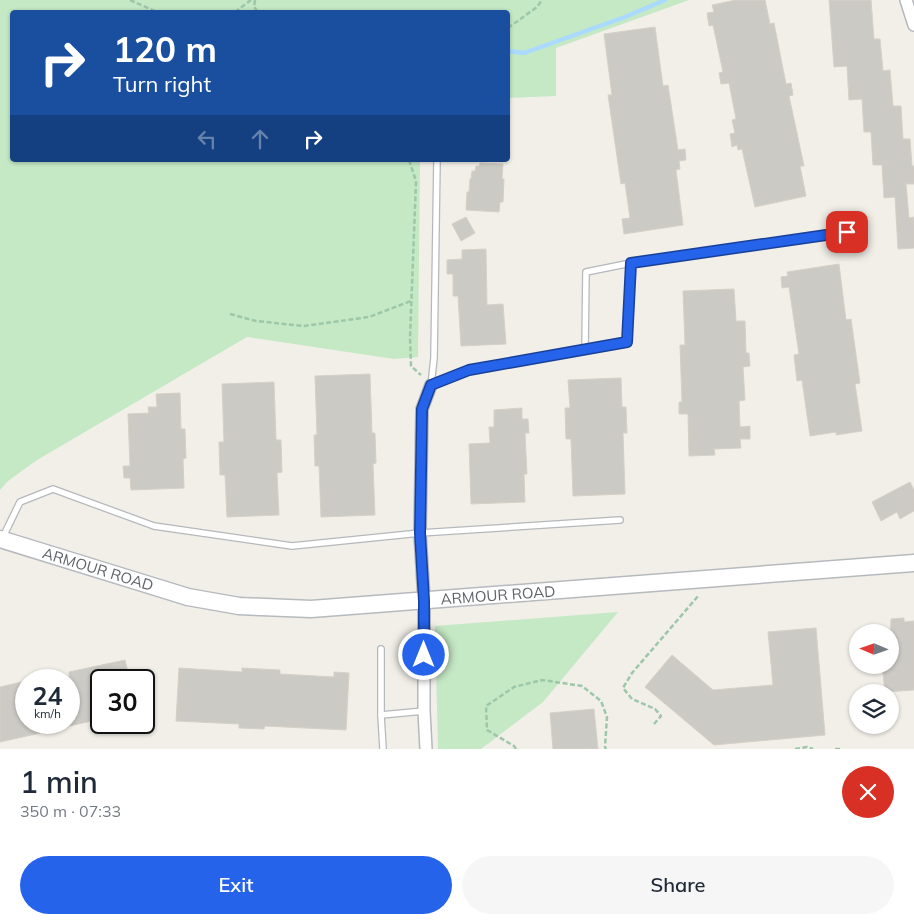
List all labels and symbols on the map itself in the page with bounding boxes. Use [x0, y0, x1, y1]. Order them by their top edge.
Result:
pin [826, 211, 868, 253]
street label: ARMOUR ROAD [40, 543, 156, 595]
street label: ARMOUR ROAD [440, 582, 556, 608]
north arrow [849, 624, 899, 674]
position arrow [397, 628, 449, 680]
speed limit sign: 30 [90, 669, 155, 734]

